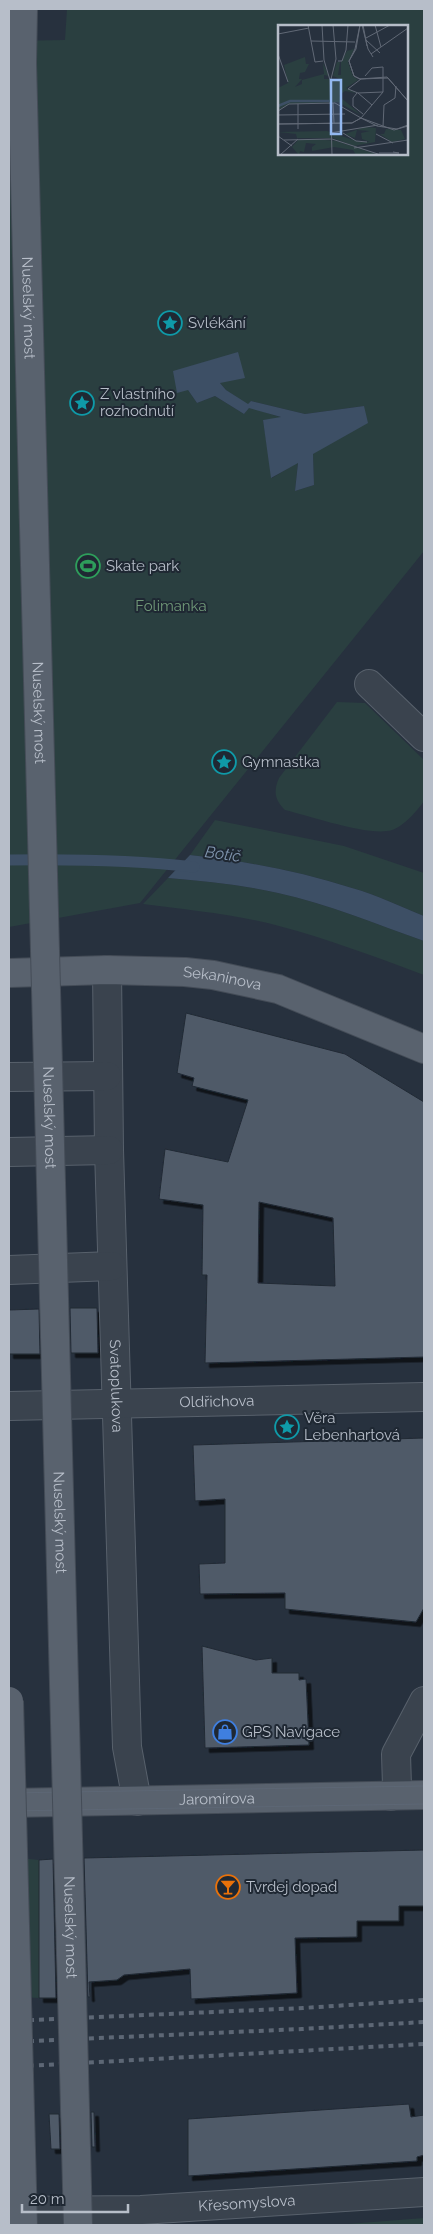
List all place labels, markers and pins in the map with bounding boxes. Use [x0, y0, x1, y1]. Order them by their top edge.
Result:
place icon: Svlékání [157, 310, 183, 336]
place label: Svlékání [188, 314, 247, 332]
place label: Z vlastního rozhodnutí [100, 385, 175, 420]
place icon: Z vlastního rozhodnutí [69, 390, 95, 416]
sports icon: Skate park [75, 553, 101, 579]
place label: Skate park [106, 557, 179, 575]
place icon: Gymnastka [211, 749, 237, 775]
place label: Gymnastka [242, 753, 320, 771]
place label: Věra Lebenhartová [304, 1409, 400, 1444]
place icon: Věra Lebenhartová [274, 1414, 300, 1440]
shop icon: GPS Navigace [212, 1719, 238, 1745]
place label: GPS Navigace [242, 1723, 340, 1741]
bar icon: Tvrdej dopad [215, 1874, 241, 1900]
place label: Tvrdej dopad [246, 1878, 337, 1896]

